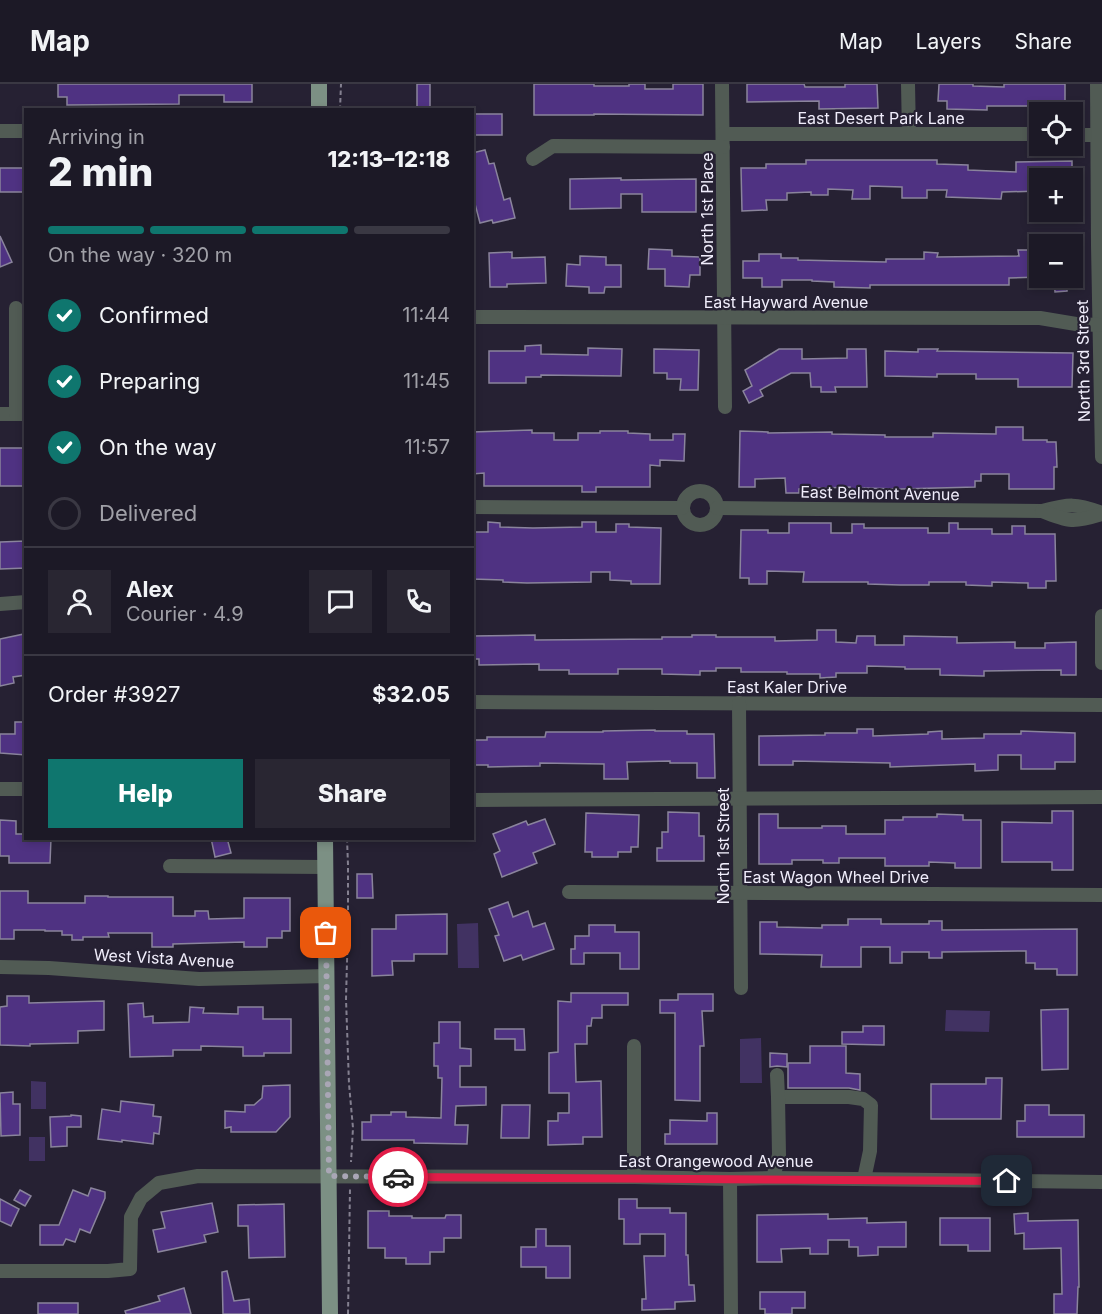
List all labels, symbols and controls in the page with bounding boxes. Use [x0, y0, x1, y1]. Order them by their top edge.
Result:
text: Map [30, 24, 90, 58]
text: Map [839, 29, 883, 54]
text: Layers [916, 29, 982, 54]
text: Share [1015, 29, 1072, 54]
map controls [1029, 102, 1083, 288]
button: locate [1029, 102, 1083, 156]
street label: East Desert Park Lane [797, 108, 965, 128]
text: Arriving in [48, 125, 145, 149]
text: 12:13–12:18 [328, 146, 450, 172]
text: 2 min [48, 148, 153, 195]
street label: North 1st Place [697, 152, 717, 266]
button: + [1029, 168, 1083, 222]
button: − [1029, 234, 1083, 288]
text: On the way · 320 m [48, 243, 232, 267]
street label: East Hayward Avenue [704, 292, 868, 312]
icon: check [48, 299, 81, 332]
street label: North 3rd Street [1072, 300, 1094, 422]
text: Confirmed [99, 302, 209, 328]
text: 11:44 [402, 303, 450, 327]
icon: check [48, 365, 81, 398]
text: Preparing [99, 368, 200, 394]
text: 11:45 [403, 369, 450, 393]
icon: check [48, 431, 81, 464]
text: On the way [99, 434, 217, 460]
text: 11:57 [404, 435, 450, 459]
street label: East Belmont Avenue [800, 482, 960, 504]
text: Delivered [99, 500, 197, 526]
button: person [48, 570, 111, 633]
button: chat [309, 570, 372, 633]
button: phone [387, 570, 450, 633]
text: Alex [126, 576, 174, 602]
text: Courier · 4.9 [126, 602, 244, 626]
street label: East Kaler Drive [727, 677, 847, 697]
text: Order #3927 [48, 681, 181, 707]
text: $32.05 [372, 681, 450, 707]
button: Help [48, 759, 243, 828]
button: Share [255, 759, 450, 828]
street label: North 1st Street [713, 788, 733, 904]
street label: East Wagon Wheel Drive [743, 867, 929, 887]
pin [300, 907, 351, 958]
icon: bag [309, 916, 342, 949]
street label: West Vista Avenue [93, 944, 235, 972]
courier [368, 1147, 428, 1207]
street label: East Orangewood Avenue [619, 1151, 813, 1171]
pin [981, 1155, 1032, 1206]
icon: car [382, 1161, 415, 1194]
icon: home [990, 1164, 1023, 1197]

